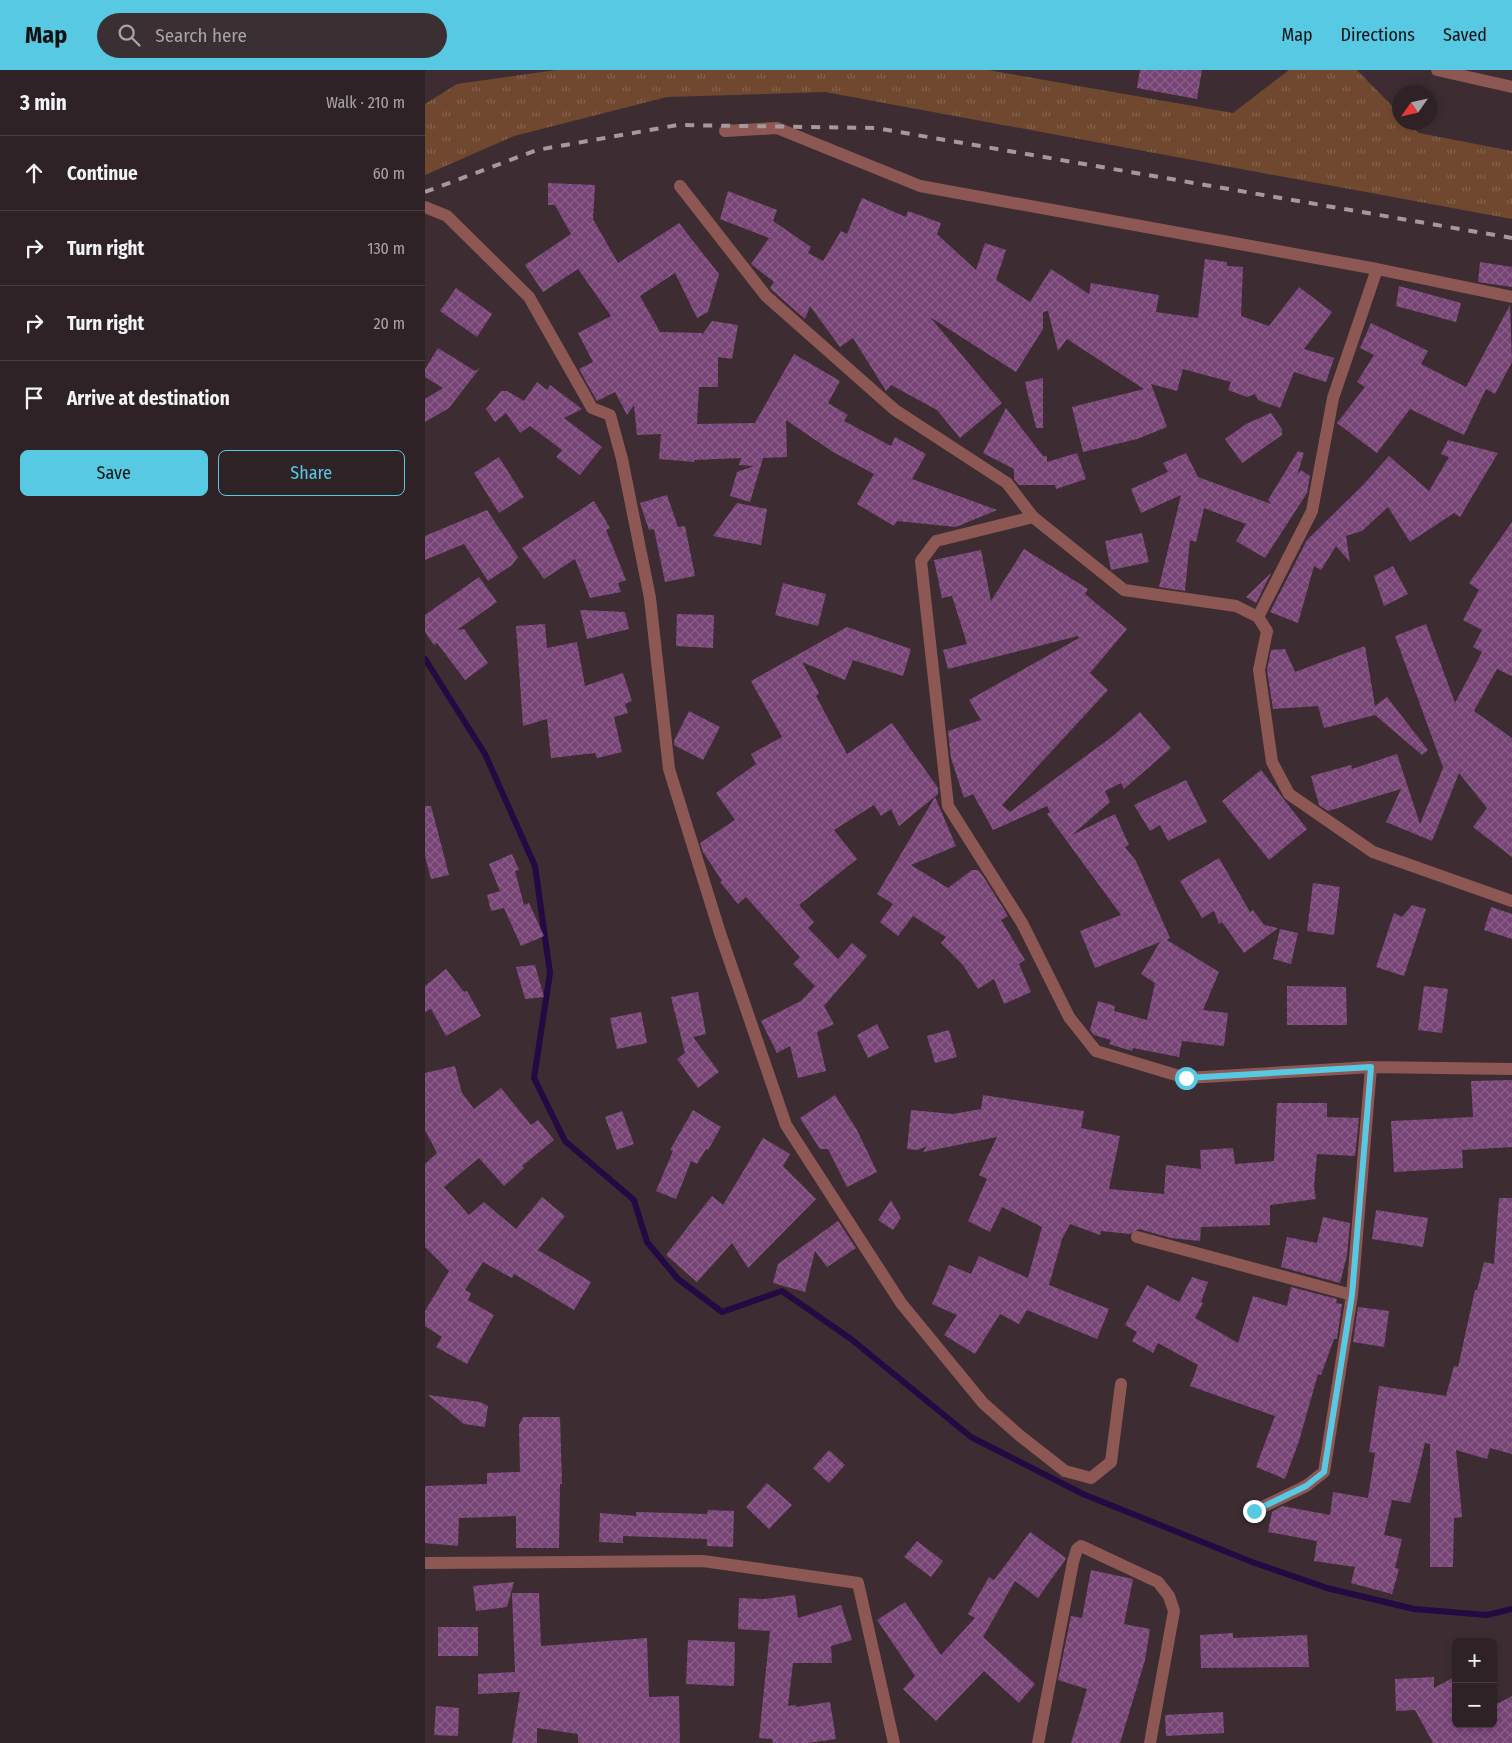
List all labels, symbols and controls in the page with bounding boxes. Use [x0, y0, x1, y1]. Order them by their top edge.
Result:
search box [97, 13, 447, 58]
text: Map [25, 21, 67, 49]
icon: search [115, 21, 143, 49]
text: Search here [155, 24, 247, 47]
text: Map [1281, 24, 1313, 46]
text: Directions [1341, 24, 1415, 46]
text: Saved [1443, 24, 1487, 46]
north arrow [1392, 85, 1437, 130]
text: 3 min [20, 90, 67, 116]
text: Walk · 210 m [326, 93, 405, 112]
icon: ahead [20, 159, 48, 187]
text: Continue [67, 162, 138, 185]
text: 60 m [373, 164, 405, 183]
icon: right [20, 234, 48, 262]
text: Turn right [67, 237, 144, 260]
text: 130 m [367, 239, 405, 258]
icon: right [20, 309, 48, 337]
text: Turn right [67, 312, 144, 335]
text: 20 m [374, 314, 405, 333]
icon: arrive [20, 384, 48, 412]
text: Arrive at destination [67, 387, 230, 410]
button: Save [20, 450, 208, 496]
button: Share [218, 450, 405, 496]
route start [1175, 1067, 1198, 1090]
route end [1243, 1500, 1266, 1523]
map controls [1452, 1638, 1497, 1728]
button: + [1452, 1638, 1497, 1683]
button: − [1452, 1683, 1497, 1728]

